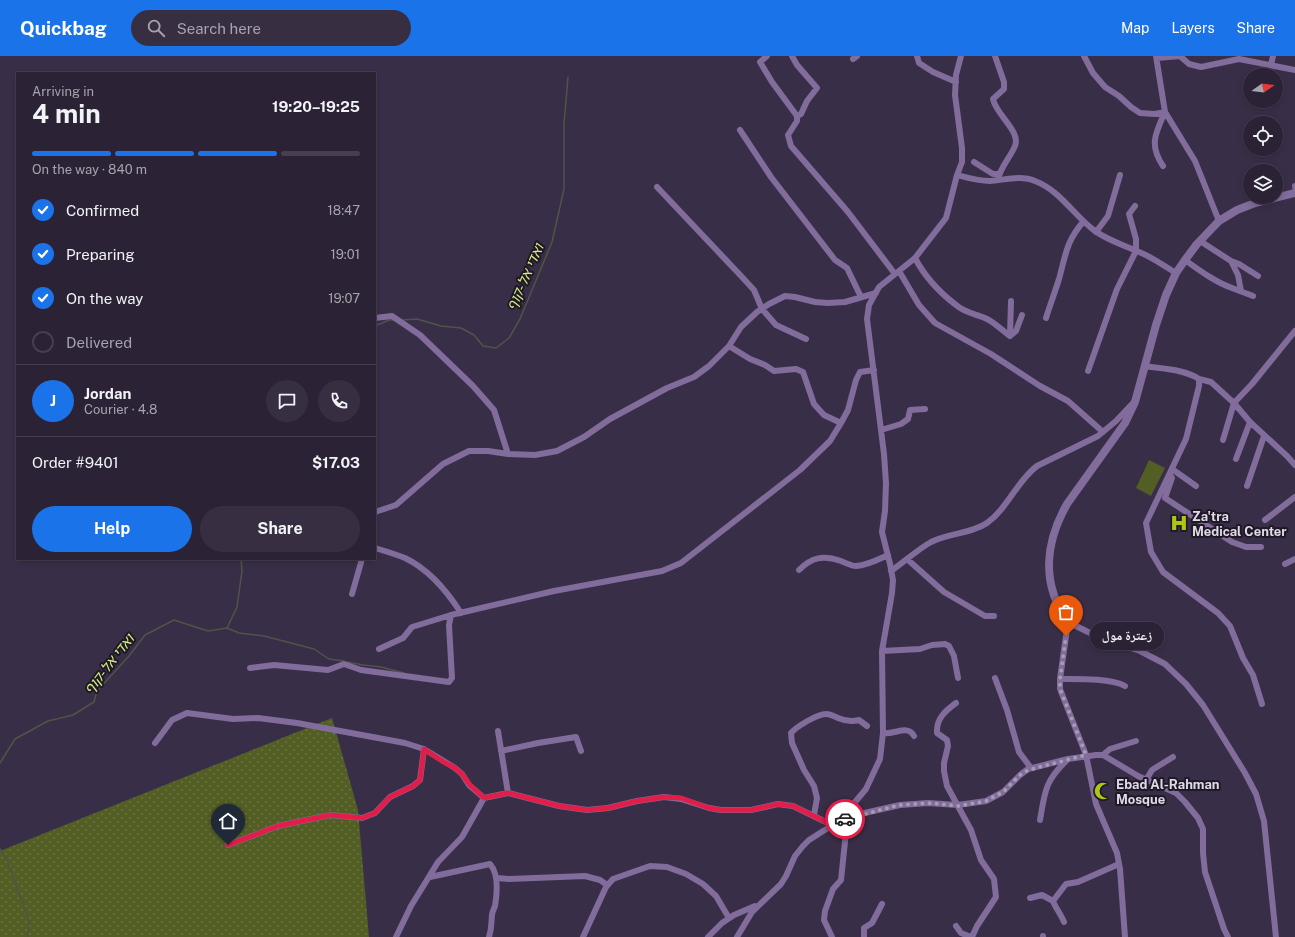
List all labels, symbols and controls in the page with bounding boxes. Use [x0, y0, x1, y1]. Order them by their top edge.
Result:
search box [131, 10, 411, 46]
text: Quickbag [20, 17, 107, 39]
icon: search [145, 17, 167, 39]
text: Search here [177, 20, 261, 37]
text: Map [1121, 20, 1149, 36]
text: Layers [1171, 20, 1215, 36]
text: Share [1237, 20, 1275, 36]
north arrow [1243, 68, 1283, 108]
map controls [1243, 68, 1283, 204]
text: Arriving in [32, 84, 94, 99]
text: 4 min [32, 98, 101, 129]
text: 19:20–19:25 [272, 98, 360, 115]
button: locate [1243, 116, 1283, 156]
text: On the way · 840 m [32, 162, 147, 177]
button: layers [1243, 164, 1283, 204]
icon: check [32, 199, 54, 221]
text: Confirmed [66, 202, 139, 219]
text: 18:47 [327, 203, 360, 218]
water label: ואדי אל-קוף [503, 240, 547, 313]
icon: check [32, 243, 54, 265]
text: Preparing [66, 246, 135, 263]
text: 19:01 [330, 247, 360, 262]
icon: check [32, 287, 54, 309]
text: On the way [66, 290, 143, 307]
text: 19:07 [328, 291, 360, 306]
text: Delivered [66, 334, 132, 351]
button: chat [266, 380, 308, 422]
button: phone [318, 380, 360, 422]
text: Jordan [84, 385, 131, 402]
text: J [50, 392, 56, 409]
text: Courier · 4.8 [84, 402, 157, 417]
text: Order #9401 [32, 454, 119, 471]
text: $17.03 [312, 454, 360, 471]
button: Help [32, 506, 192, 552]
button: Share [200, 506, 360, 552]
place label: Za'tra Medical Center [1192, 509, 1287, 539]
hospital icon: Za'tra Medical Center [1169, 513, 1189, 533]
pin [1049, 595, 1083, 636]
icon: bag [1055, 601, 1077, 623]
callout: زعترة مول [1090, 622, 1164, 650]
text: زعترة مول [1102, 628, 1152, 643]
water label: ואדי אל-קוף [81, 630, 138, 697]
place label: Ebad Al-Rahman Mosque [1116, 777, 1220, 807]
mosque icon: Ebad Al-Rahman Mosque [1093, 781, 1113, 801]
courier [825, 799, 865, 839]
pin [211, 804, 245, 845]
icon: car [834, 808, 856, 830]
icon: home [217, 810, 239, 832]

